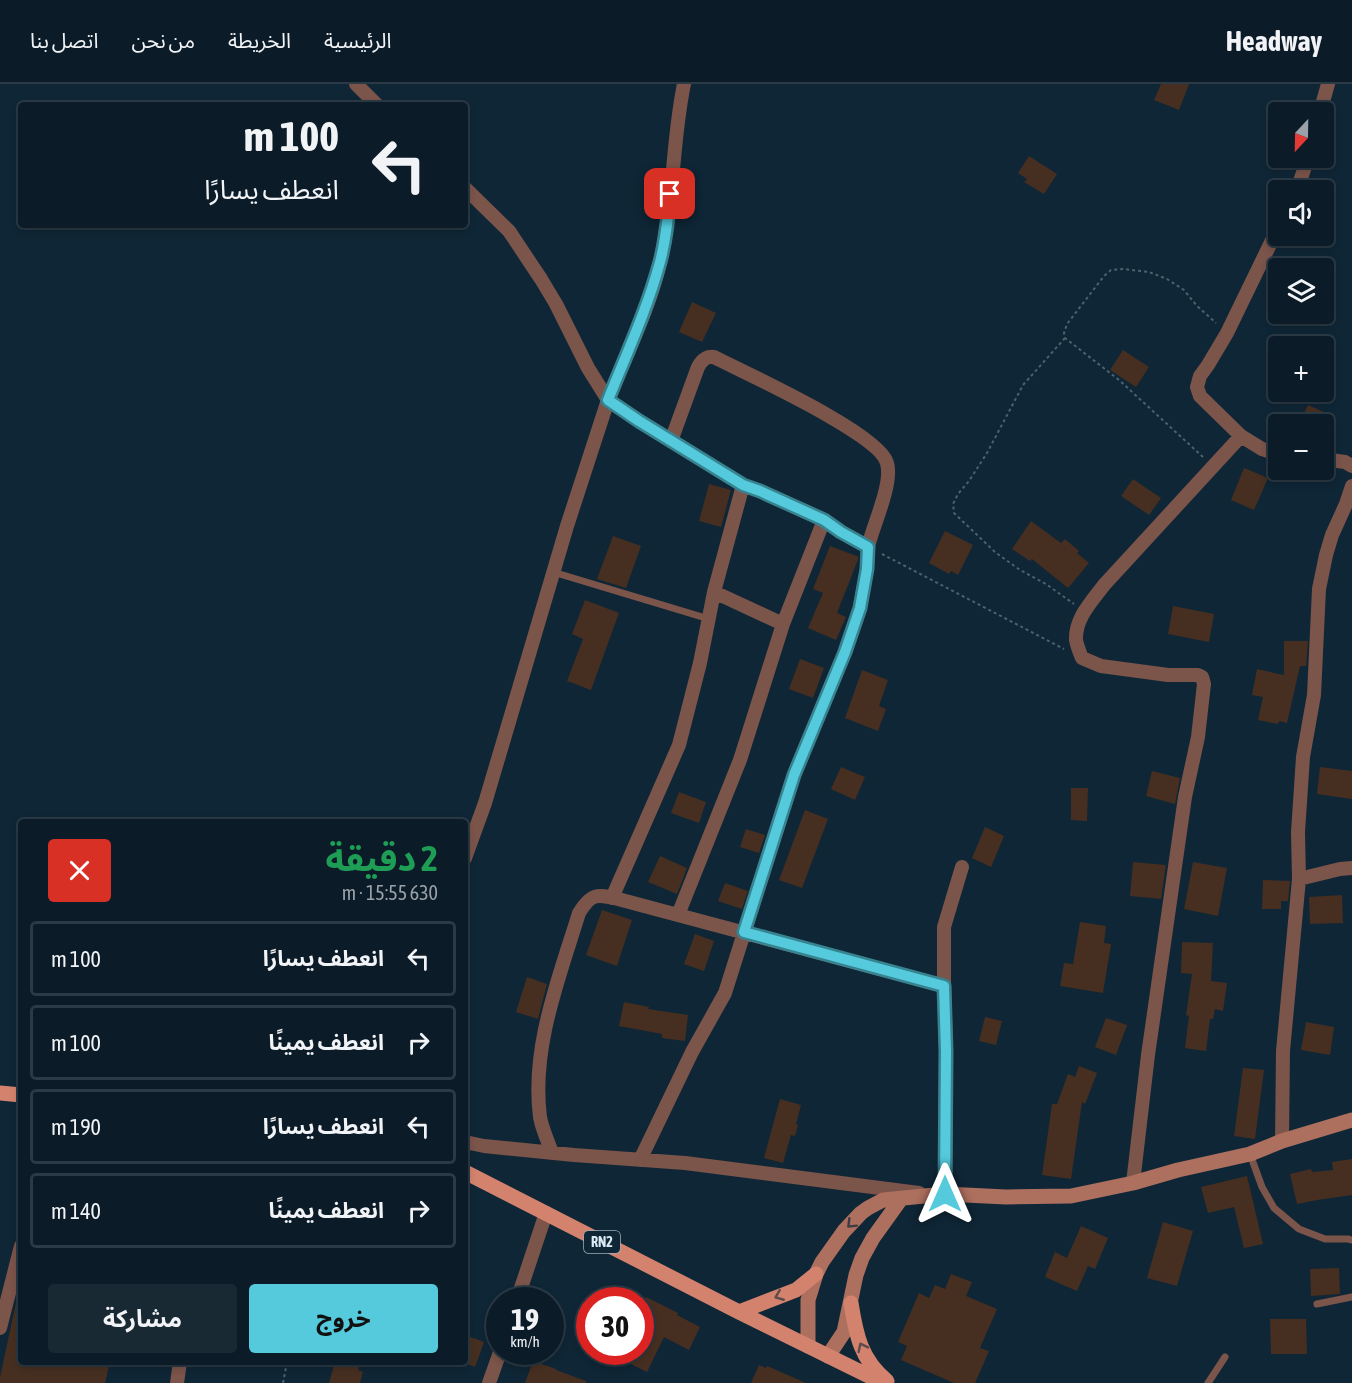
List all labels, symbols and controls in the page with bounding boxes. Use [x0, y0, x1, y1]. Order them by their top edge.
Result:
text: Headway [1226, 25, 1322, 57]
text: اتصل بنا [30, 28, 98, 52]
text: من نحن [131, 28, 195, 52]
text: الخريطة [228, 28, 291, 52]
text: الرئيسية [324, 28, 391, 52]
north arrow [1268, 102, 1334, 168]
map controls [1268, 102, 1334, 480]
text: 100 m [244, 112, 339, 160]
icon: left [360, 126, 438, 204]
pin [644, 168, 695, 219]
text: انعطف يسارًا [204, 174, 339, 205]
icon: arrive [653, 177, 686, 210]
button: sound [1268, 180, 1334, 246]
button: layers [1268, 258, 1334, 324]
button: + [1268, 336, 1334, 402]
button: − [1268, 414, 1334, 480]
text: 2 دقيقة [326, 837, 438, 879]
button: close [48, 839, 111, 902]
text: 630 m · 15:55 [342, 881, 438, 904]
icon: left [402, 942, 435, 975]
text: انعطف يسارًا [263, 945, 384, 971]
text: 100 m [51, 946, 101, 972]
icon: right [402, 1026, 435, 1059]
text: انعطف يمينًا [268, 1029, 384, 1055]
text: 100 m [51, 1030, 101, 1056]
icon: left [402, 1110, 435, 1143]
text: انعطف يسارًا [263, 1113, 384, 1139]
text: 190 m [51, 1114, 101, 1140]
position arrow [913, 1162, 977, 1226]
icon: right [402, 1194, 435, 1227]
text: انعطف يمينًا [268, 1197, 384, 1223]
text: 140 m [51, 1198, 101, 1224]
one-way arrow [847, 1217, 858, 1227]
road number: RN2 [584, 1231, 620, 1253]
button: مشاركة [48, 1284, 237, 1353]
button: خروج [249, 1284, 438, 1353]
speed limit sign: 30 [576, 1287, 654, 1365]
one-way arrow [775, 1289, 785, 1302]
text: 19 [511, 1302, 539, 1336]
text: km/h [510, 1333, 540, 1350]
one-way arrow [857, 1343, 869, 1354]

